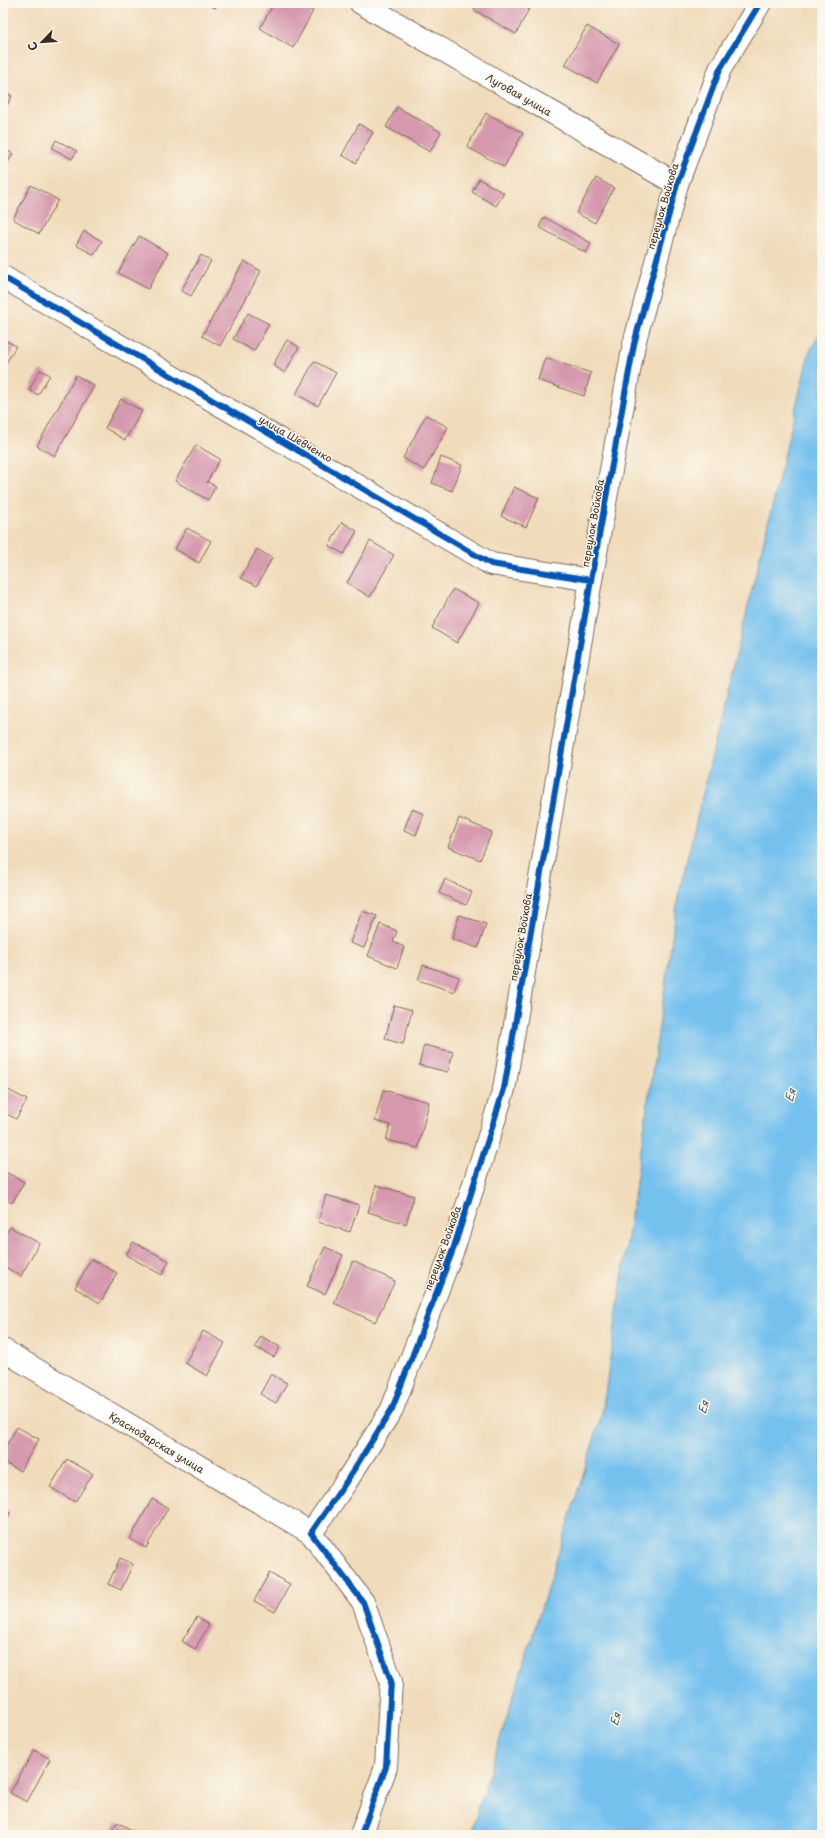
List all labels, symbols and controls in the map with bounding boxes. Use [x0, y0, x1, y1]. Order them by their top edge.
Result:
north arrow [22, 22, 62, 62]
text: С [23, 39, 42, 54]
street label: Луговая улица [483, 69, 555, 120]
street label: переулок Войкова [643, 160, 683, 251]
street label: улица Шевченко [256, 411, 336, 465]
street label: переулок Войкова [577, 477, 608, 568]
street label: переулок Войкова [505, 891, 536, 982]
water label: Ея [780, 1085, 800, 1104]
street label: переулок Войкова [420, 1203, 465, 1293]
water label: Ея [693, 1397, 713, 1416]
street label: Краснодарская улица [107, 1408, 208, 1477]
water label: Ея [605, 1709, 625, 1728]

